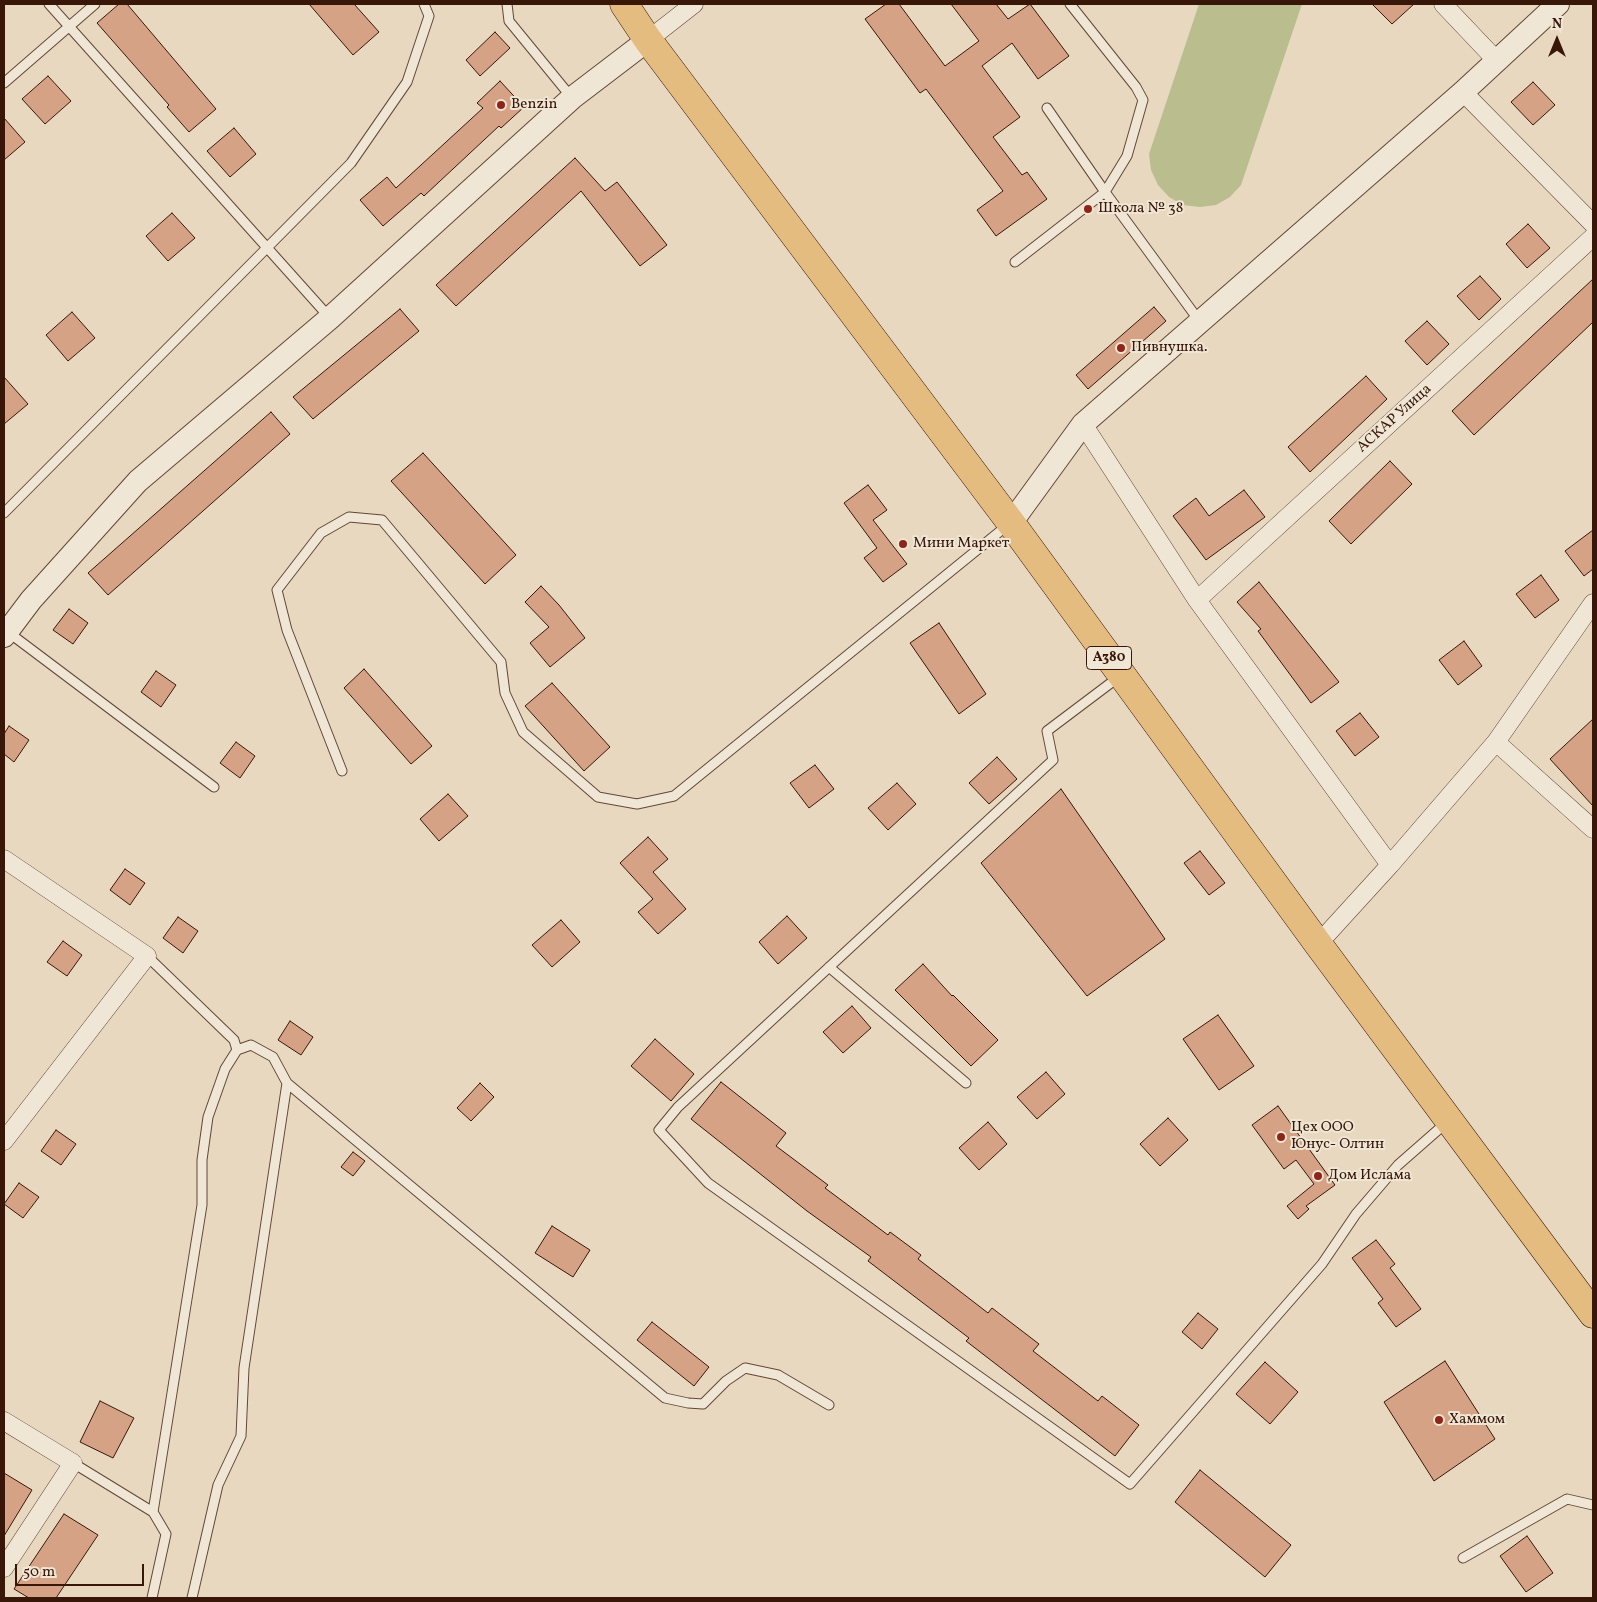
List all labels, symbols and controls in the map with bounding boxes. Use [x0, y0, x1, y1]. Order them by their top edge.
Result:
north arrow [1532, 15, 1582, 65]
text: N [1552, 15, 1562, 34]
place label: Benzin [511, 96, 557, 114]
marker: Benzin [495, 99, 507, 111]
place label: Школа № 38 [1098, 200, 1183, 218]
marker: Школа № 38 [1082, 203, 1094, 215]
place label: Пивнушка. [1131, 339, 1207, 357]
marker: Пивнушка. [1115, 342, 1127, 354]
street label: АСКАР Улица [1354, 381, 1436, 457]
place label: Мини Маркет [913, 535, 1009, 553]
marker: Мини Маркет [897, 538, 909, 550]
road number: A380 [1086, 646, 1132, 670]
place label: Цех ООО Юнус- Олтин [1291, 1119, 1384, 1154]
marker: Цех ООО Юнус- Олтин [1275, 1131, 1287, 1143]
place label: Дом Ислама [1328, 1167, 1411, 1185]
marker: Дом Ислама [1312, 1170, 1324, 1182]
place label: Хаммом [1449, 1411, 1505, 1429]
marker: Хаммом [1433, 1414, 1445, 1426]
scale bar [18, 1554, 146, 1586]
text: 50 m [23, 1562, 55, 1583]

